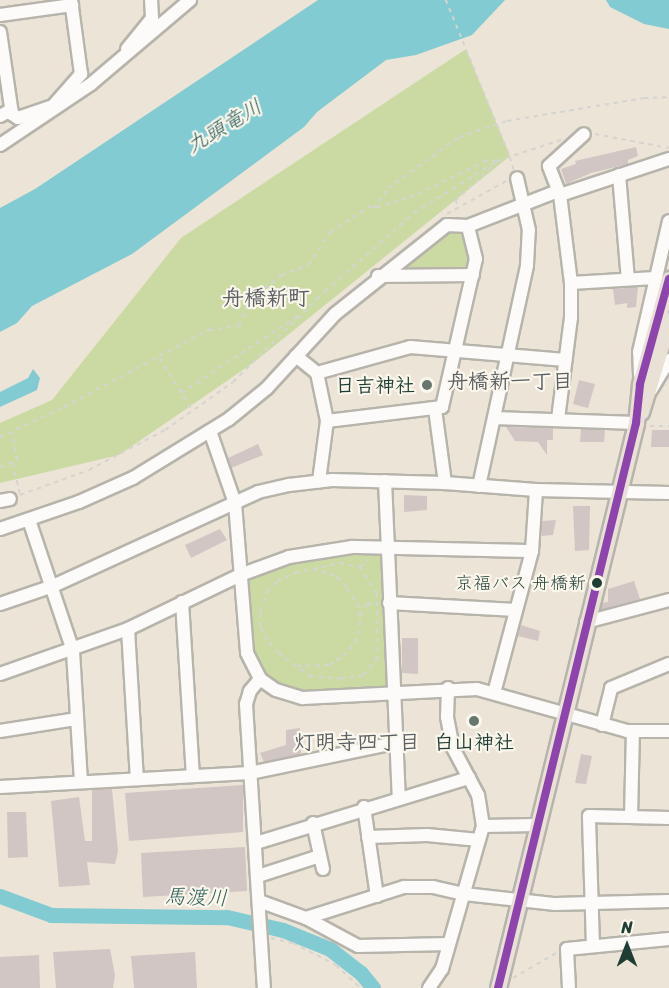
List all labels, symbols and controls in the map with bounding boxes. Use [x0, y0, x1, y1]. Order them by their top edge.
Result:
water label: 九頭竜川 [182, 94, 266, 158]
district label: 舟橋新町 [222, 285, 310, 311]
district label: 舟橋新一丁目 [447, 368, 573, 394]
place label: 日吉神社 [335, 373, 415, 397]
marker: 日吉神社 [420, 378, 434, 392]
place label: 京福バス 舟橋新 [455, 572, 586, 594]
marker: 京福バス 舟橋新 [591, 577, 603, 589]
marker: 白山神社 [467, 714, 481, 728]
district label: 灯明寺四丁目 [294, 729, 420, 755]
place label: 白山神社 [434, 730, 514, 754]
water label: 馬渡川 [164, 883, 228, 911]
text: N [621, 913, 633, 942]
north arrow [597, 916, 657, 976]

